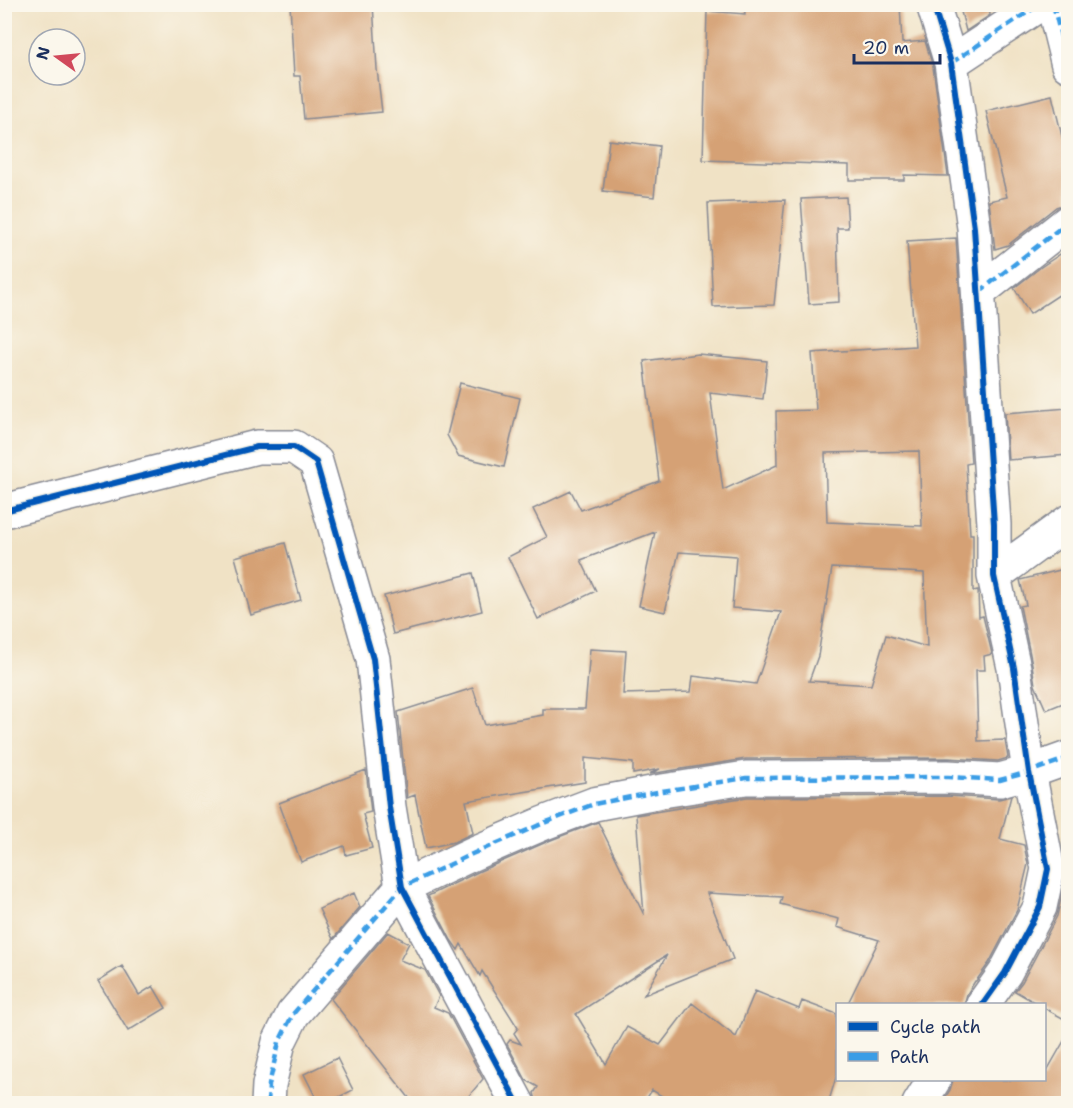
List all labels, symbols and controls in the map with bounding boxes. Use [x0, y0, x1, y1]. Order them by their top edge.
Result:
north arrow [27, 27, 87, 87]
scale bar [854, 27, 940, 65]
text: 20 m [863, 36, 909, 60]
text: N [31, 44, 55, 62]
legend [836, 1003, 1046, 1081]
text: Cycle path [890, 1015, 981, 1039]
text: Path [890, 1045, 929, 1069]

